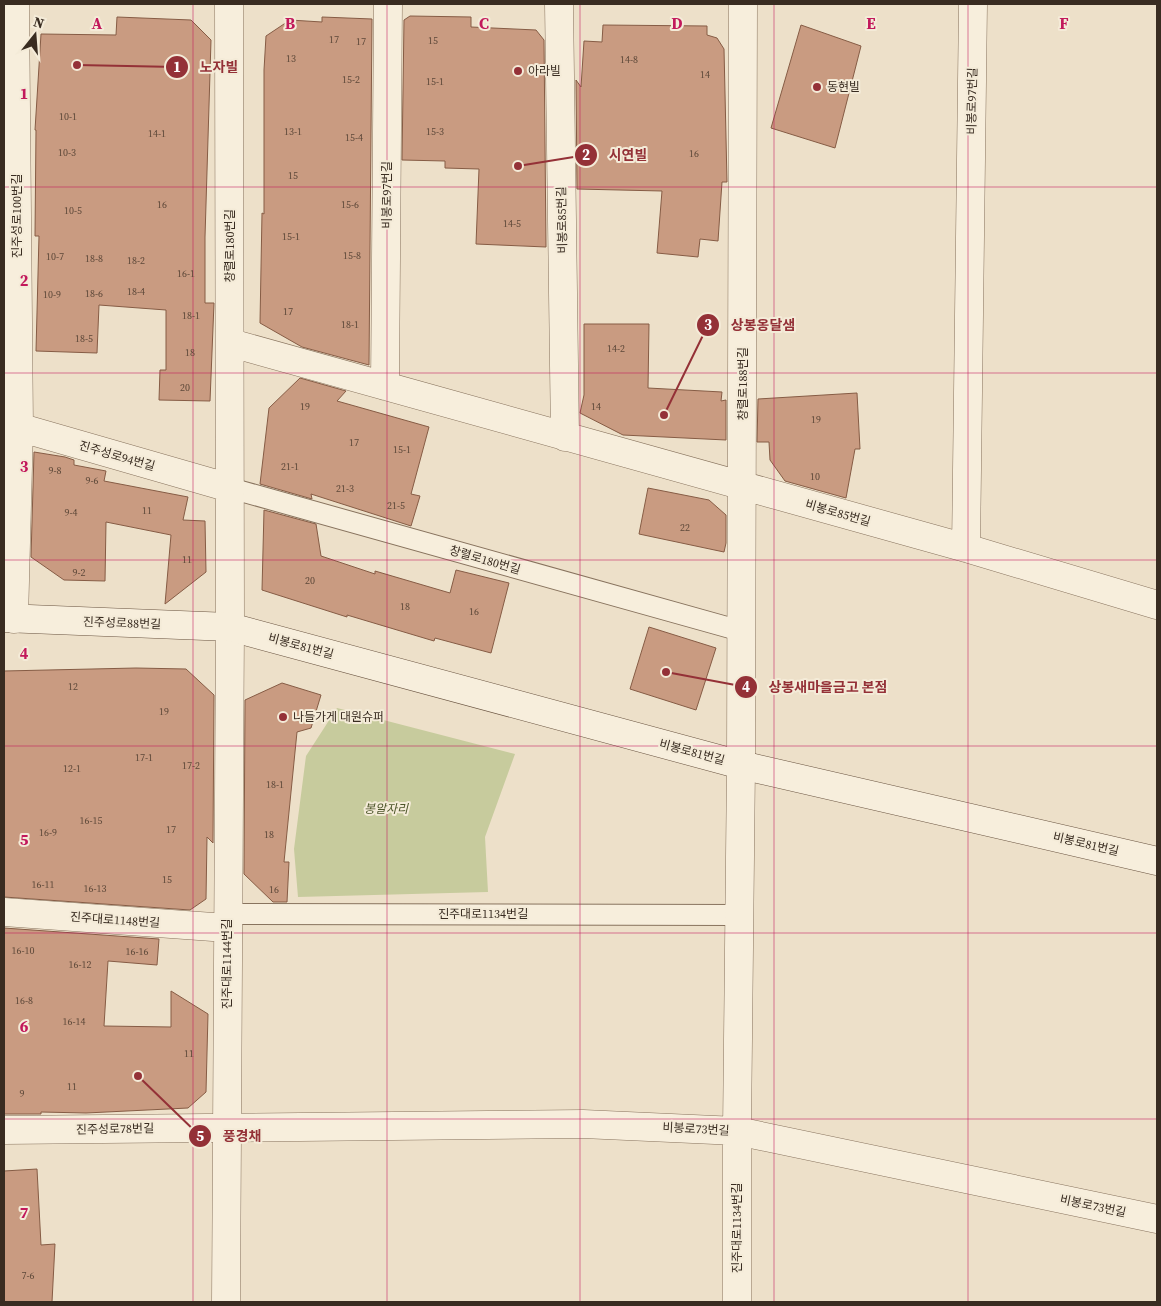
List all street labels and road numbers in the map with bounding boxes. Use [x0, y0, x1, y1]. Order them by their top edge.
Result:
street label: 비봉로97번길 [963, 67, 981, 135]
street label: 비봉로97번길 [379, 161, 395, 229]
street label: 진주성로100번길 [9, 174, 25, 258]
street label: 비봉로85번길 [553, 186, 571, 254]
street label: 창렬로180번길 [222, 209, 238, 283]
street label: 창렬로188번길 [735, 347, 751, 421]
street label: 진주성로94번길 [77, 438, 157, 474]
street label: 비봉로85번길 [803, 496, 873, 530]
street label: 창렬로180번길 [448, 542, 522, 578]
street label: 진주성로88번길 [83, 614, 161, 632]
street label: 비봉로81번길 [266, 630, 336, 662]
street label: 비봉로81번길 [657, 736, 727, 768]
street label: 비봉로81번길 [1051, 829, 1121, 859]
street label: 진주대로1134번길 [438, 906, 528, 922]
street label: 진주대로1148번길 [69, 909, 161, 931]
street label: 진주대로1144번길 [219, 919, 235, 1009]
street label: 비봉로73번길 [662, 1119, 730, 1139]
street label: 진주성로78번길 [76, 1120, 154, 1138]
street label: 진주대로1134번길 [729, 1183, 745, 1273]
street label: 비봉로73번길 [1058, 1191, 1128, 1221]

